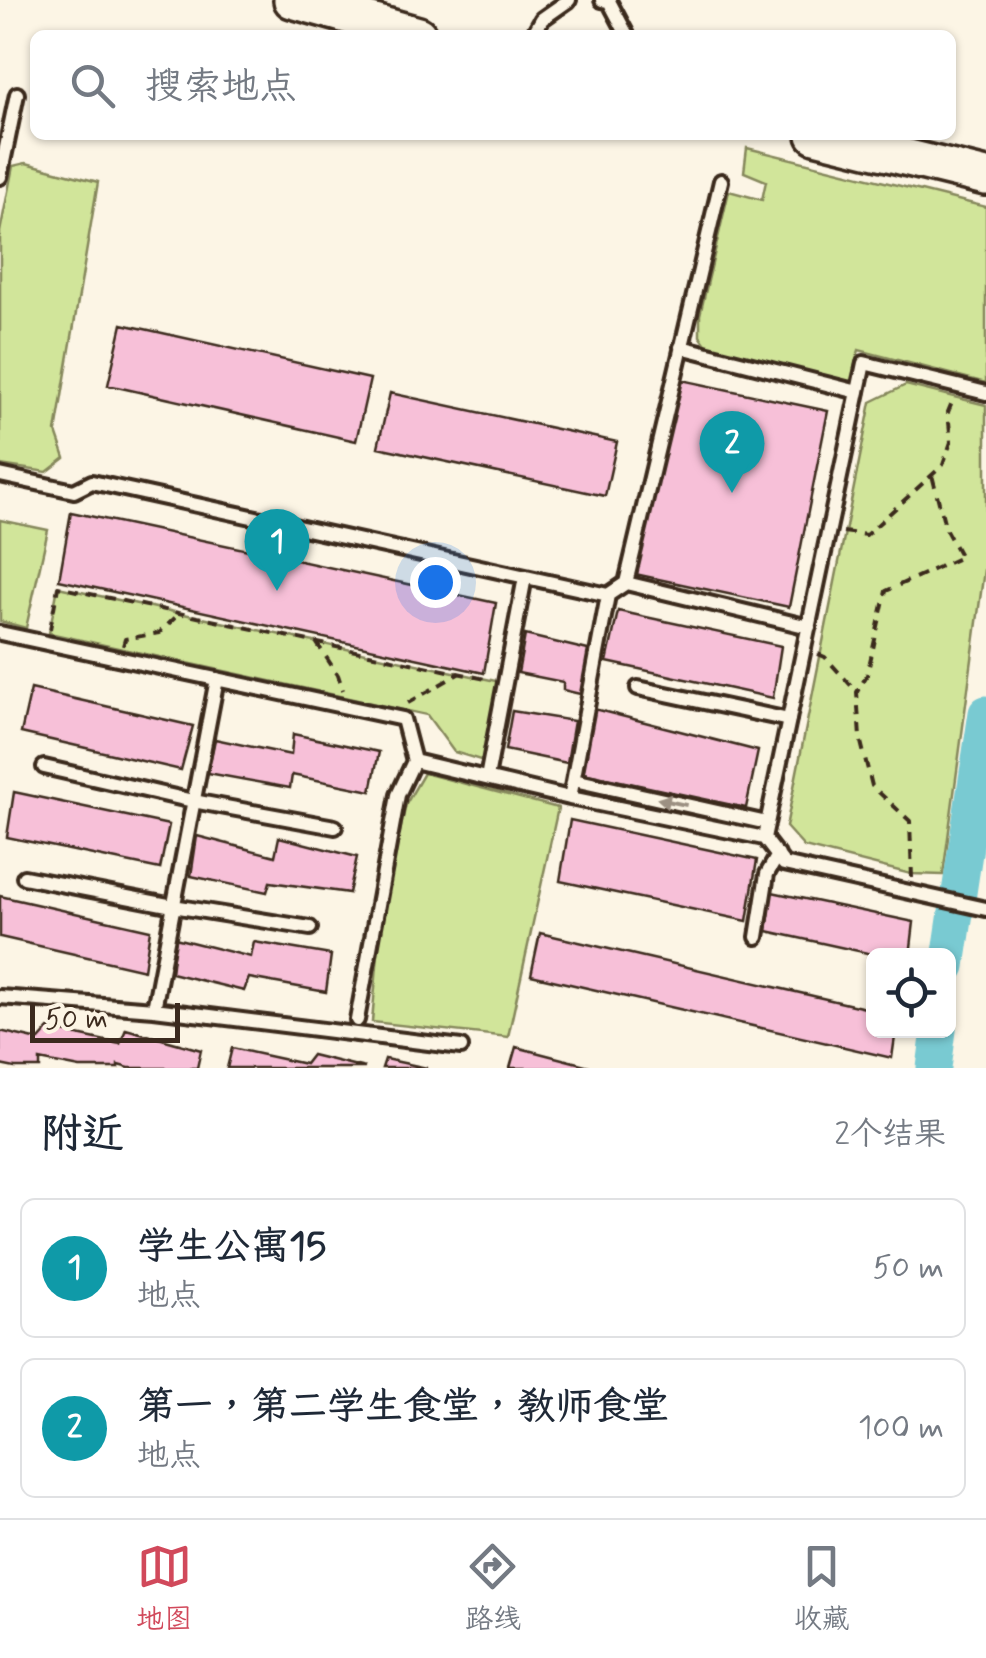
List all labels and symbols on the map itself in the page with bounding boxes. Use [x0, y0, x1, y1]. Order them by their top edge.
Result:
pin: 2 [700, 410, 764, 493]
pin: 1 [244, 508, 310, 591]
your location [410, 557, 461, 608]
one-way arrow [656, 794, 687, 809]
scale bar [30, 998, 180, 1042]

